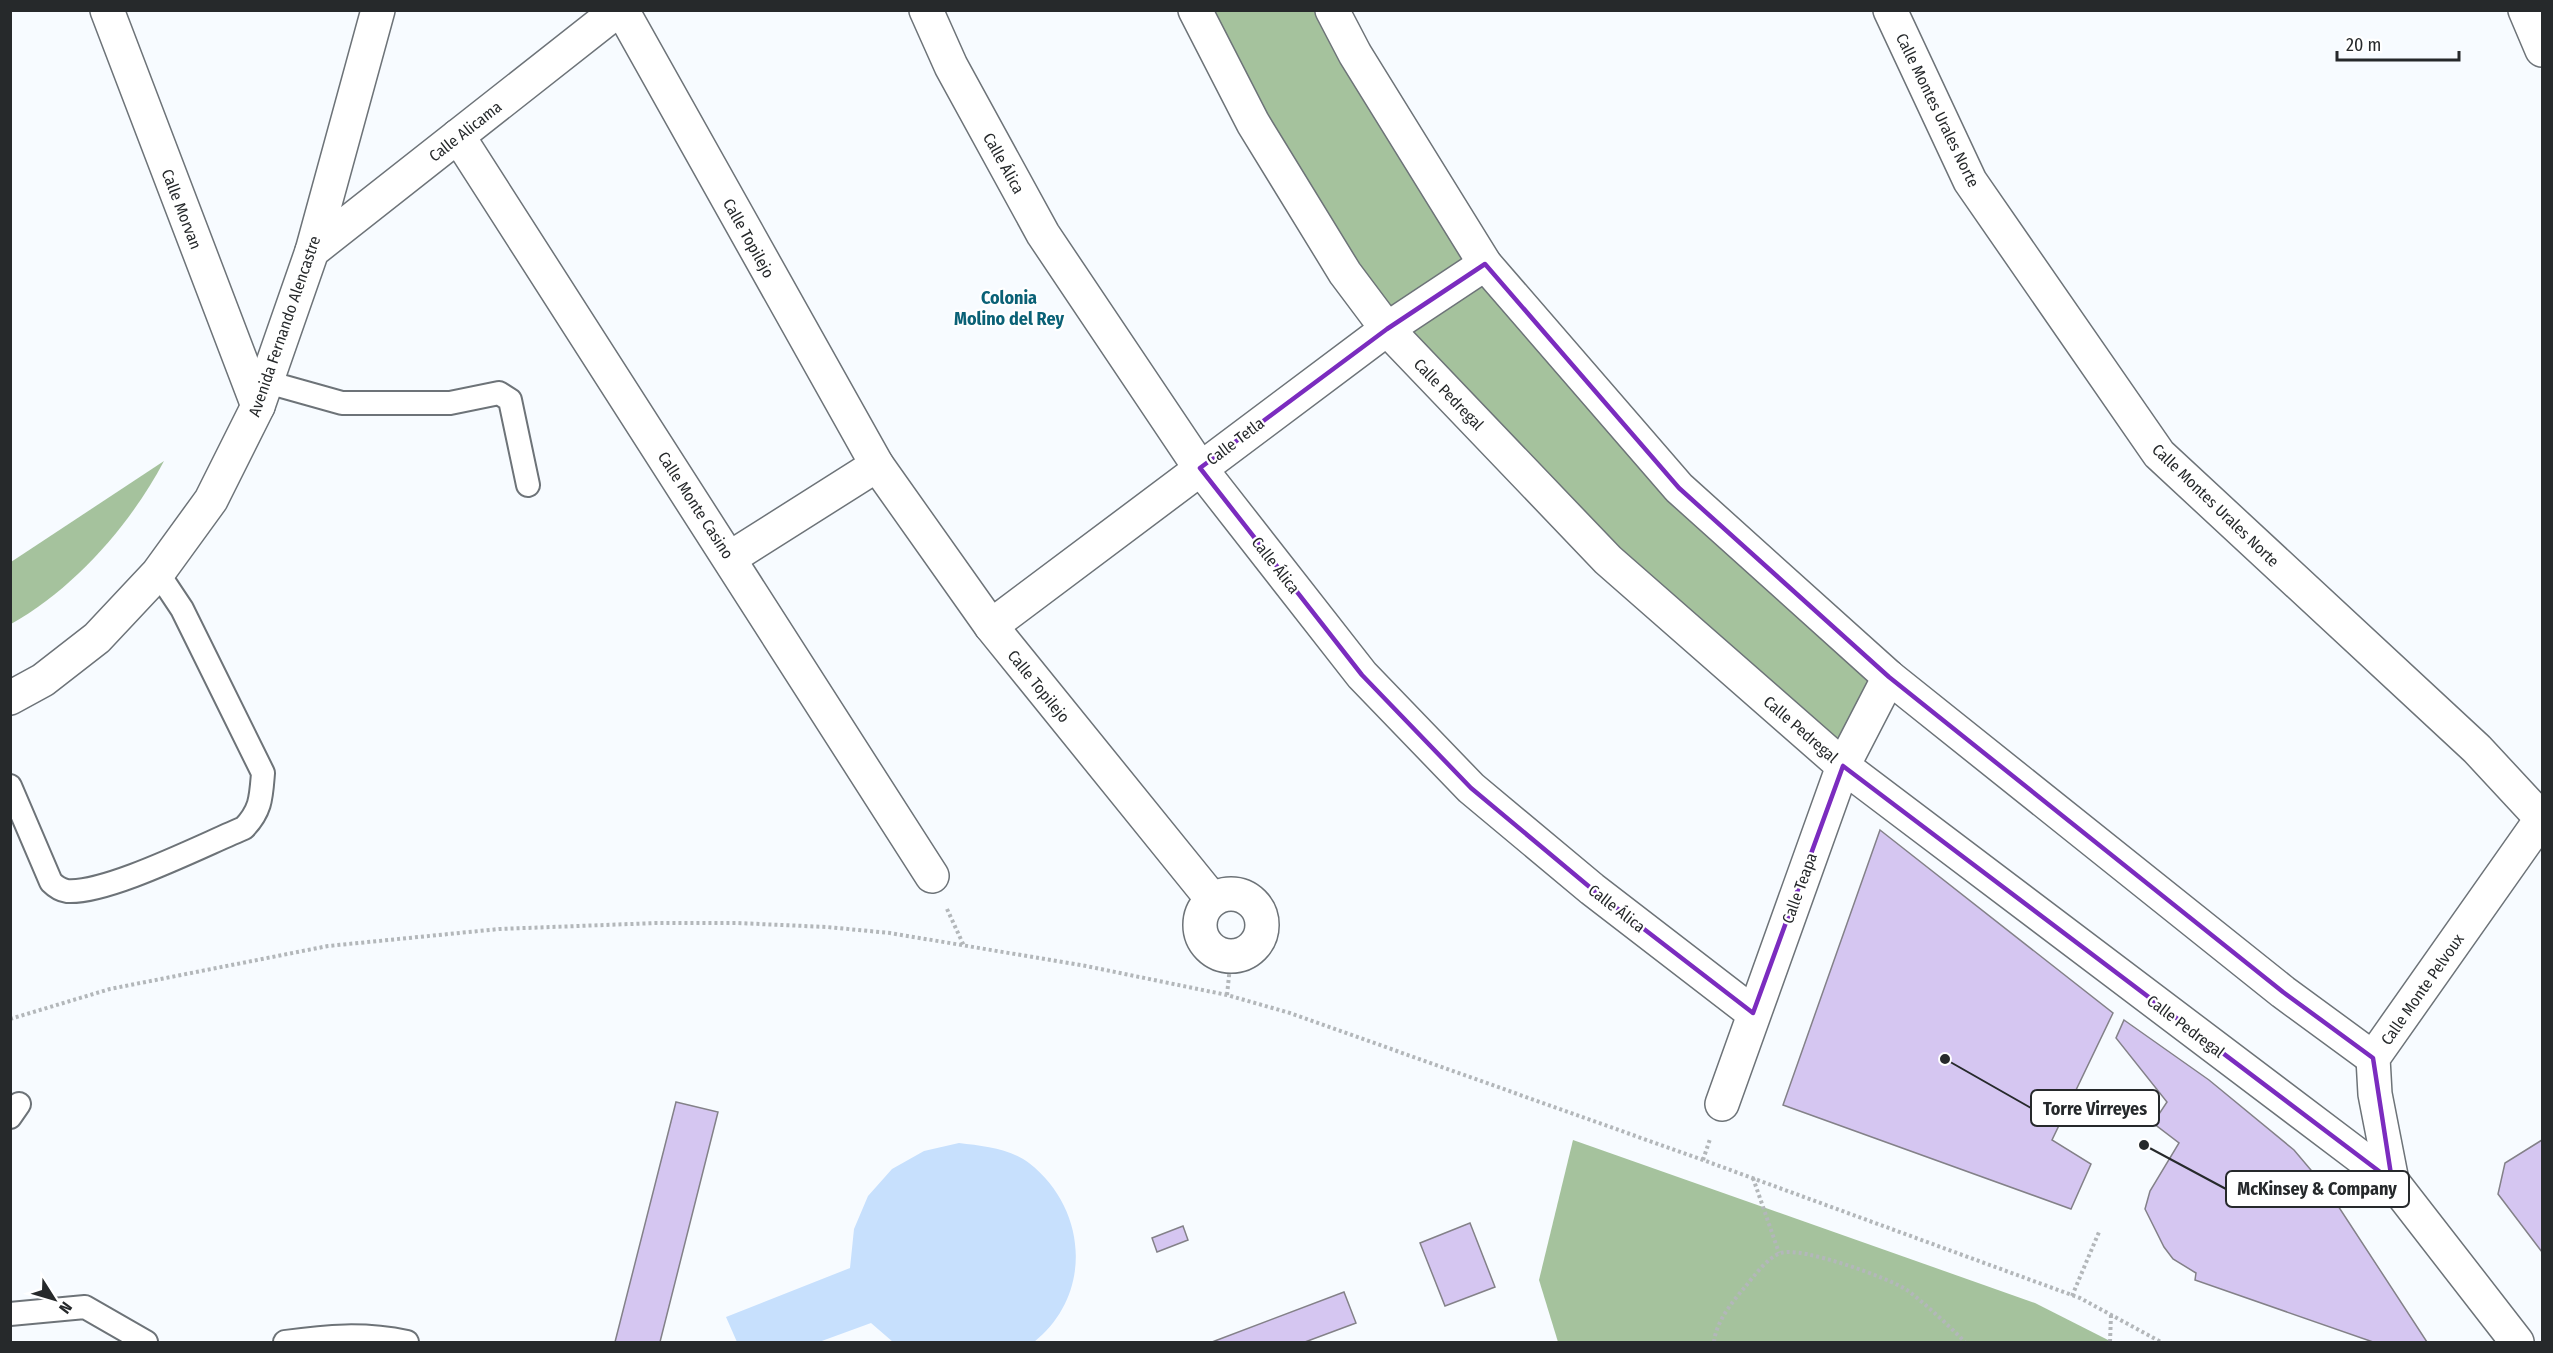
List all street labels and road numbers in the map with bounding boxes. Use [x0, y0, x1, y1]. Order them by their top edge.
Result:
street label: Calle Montes Urales Norte [1892, 30, 1983, 190]
street label: Calle Alicama [425, 97, 506, 166]
street label: Calle Álica [979, 129, 1028, 197]
street label: Calle Morvan [158, 166, 205, 252]
street label: Calle Topilejo [719, 195, 778, 281]
street label: Avenida Fernando Alencastre [245, 233, 324, 419]
street label: Calle Pedregal [1410, 355, 1488, 434]
street label: Calle Tetla [1203, 414, 1268, 469]
street label: Calle Montes Urales Norte [2148, 440, 2283, 571]
street label: Calle Monte Casino [654, 448, 737, 562]
street label: Calle Álica [1248, 533, 1304, 598]
street label: Calle Topilejo [1004, 646, 1074, 726]
street label: Calle Pedregal [1760, 692, 1842, 767]
street label: Calle Teapa [1778, 850, 1821, 926]
street label: Calle Álica [1584, 880, 1649, 937]
street label: Calle Monte Pelvoux [2377, 930, 2468, 1048]
street label: Calle Pedregal [2143, 991, 2228, 1062]

